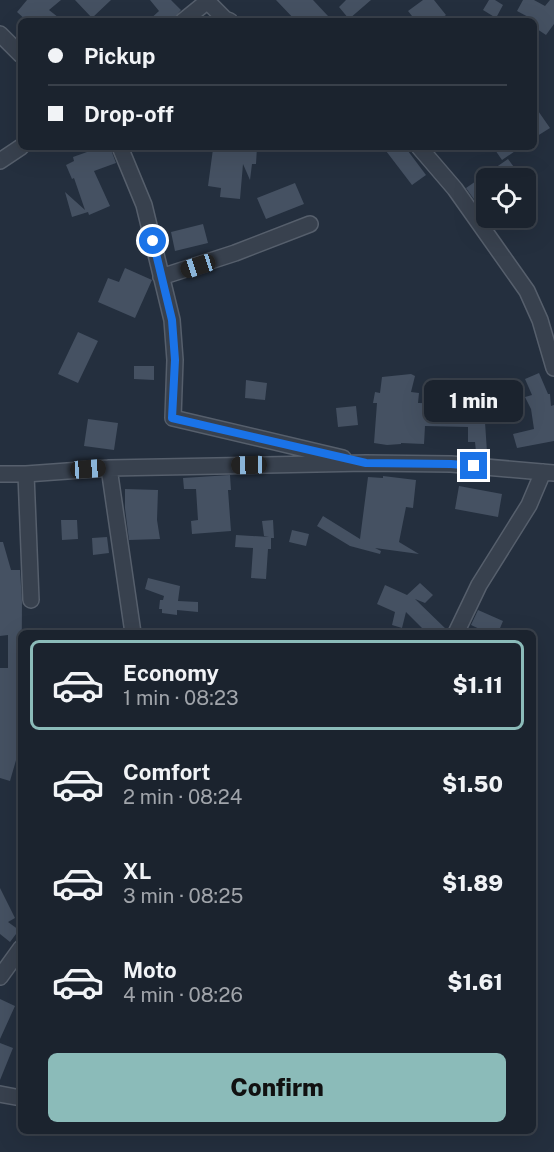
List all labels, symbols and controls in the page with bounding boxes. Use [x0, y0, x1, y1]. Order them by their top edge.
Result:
text: Pickup [84, 43, 155, 69]
text: Drop-off [84, 101, 174, 127]
map controls [476, 168, 536, 228]
button: locate [476, 168, 536, 228]
route start [139, 227, 166, 254]
car [178, 252, 218, 280]
callout: 1 min [424, 379, 524, 421]
text: 1 min [449, 389, 498, 413]
route end [460, 452, 487, 479]
car [231, 456, 267, 474]
car [69, 459, 107, 479]
icon: car [51, 658, 105, 712]
text: Economy [123, 660, 219, 686]
text: $1.11 [453, 672, 503, 698]
text: 1 min · 08:23 [123, 686, 239, 710]
icon: car [51, 757, 105, 811]
text: Comfort [123, 759, 210, 785]
text: $1.50 [442, 771, 503, 797]
text: 2 min · 08:24 [123, 785, 242, 809]
icon: car [51, 856, 105, 910]
text: XL [123, 858, 151, 884]
text: $1.89 [442, 870, 503, 896]
text: 3 min · 08:25 [123, 884, 243, 908]
icon: car [51, 955, 105, 1009]
text: Moto [123, 957, 177, 983]
text: $1.61 [447, 969, 503, 995]
text: 4 min · 08:26 [123, 983, 243, 1007]
button: Confirm [48, 1053, 506, 1122]

